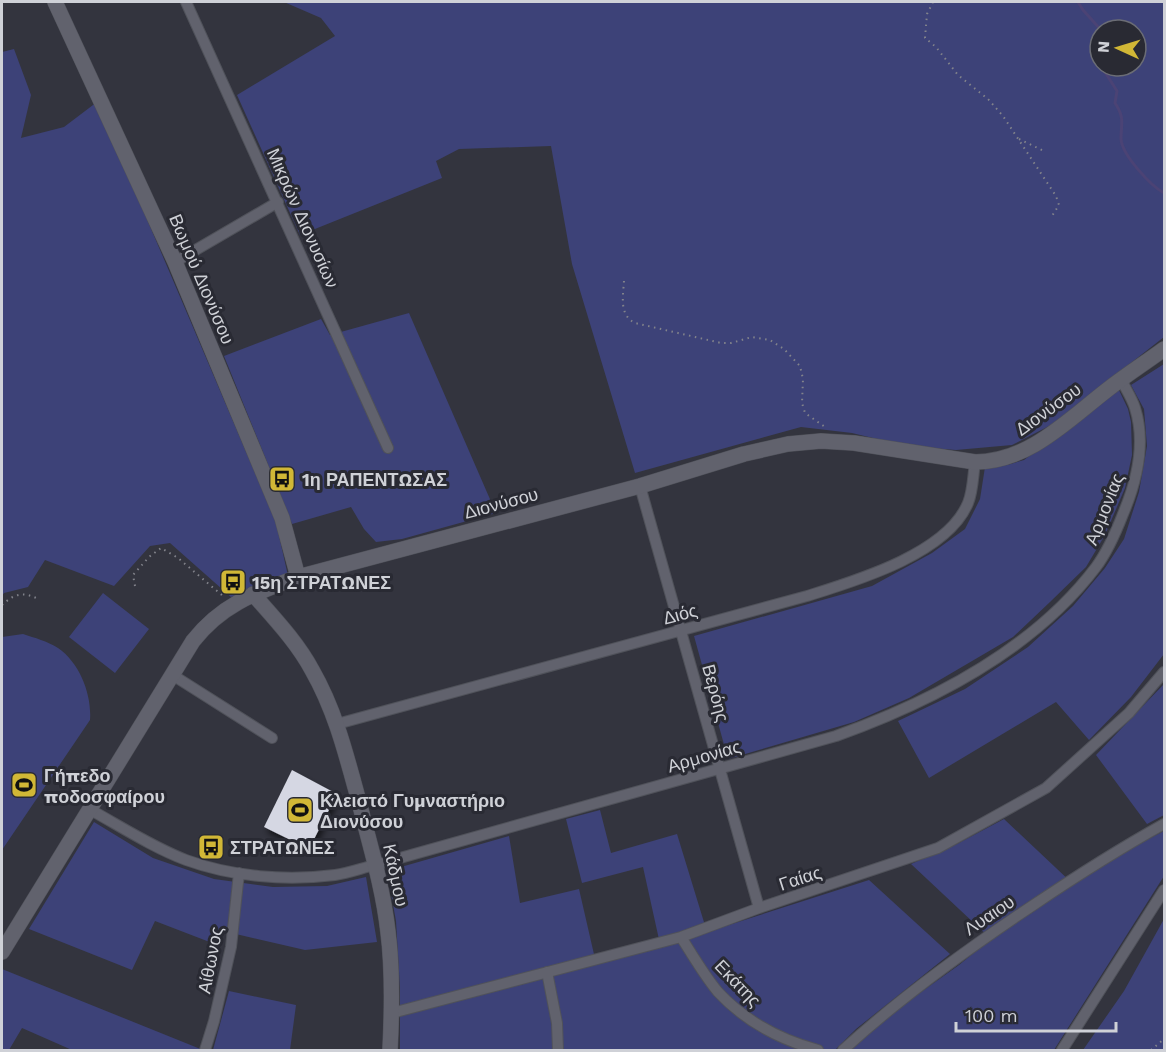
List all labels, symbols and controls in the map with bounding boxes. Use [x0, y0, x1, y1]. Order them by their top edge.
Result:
north arrow [1088, 18, 1148, 78]
text: N [1094, 40, 1113, 54]
street label: Μικρών Διονυσίων [263, 145, 343, 291]
street label: Βωμού Διονύσου [165, 211, 239, 347]
street label: Διονύσου [1011, 378, 1085, 440]
bus stop icon: 1η ΡΑΠΕΝΤΩΣΑΣ [267, 464, 297, 494]
place label: 1η ΡΑΠΕΝΤΩΣΑΣ [302, 469, 447, 490]
street label: Αρμονίας [1080, 470, 1128, 548]
street label: Διονύσου [462, 483, 540, 523]
bus stop icon: 15η ΣΤΡΑΤΩΝΕΣ [218, 567, 248, 597]
place label: 15η ΣΤΡΑΤΩΝΕΣ [252, 572, 391, 593]
street label: Διός [661, 599, 700, 629]
street label: Βερόης [698, 662, 734, 725]
street label: Αρμονίας [665, 735, 744, 777]
place label: Γήπεδο ποδοσφαίρου [44, 765, 165, 807]
sports icon: Γήπεδο ποδοσφαίρου [9, 770, 39, 800]
place label: Κλειστό Γυμναστήριο Διονύσου [320, 790, 505, 832]
sports icon: Κλειστό Γυμναστήριο Διονύσου [285, 795, 315, 825]
bus stop icon: ΣΤΡΑΤΩΝΕΣ [196, 832, 226, 862]
place label: ΣΤΡΑΤΩΝΕΣ [230, 837, 335, 858]
street label: Κάδμου [379, 842, 413, 908]
street label: Γαίας [776, 861, 824, 895]
street label: Λυαιου [960, 891, 1018, 939]
street label: Αίθωνος [193, 924, 227, 995]
street label: Εκάτης [711, 955, 766, 1011]
scale bar [956, 995, 1116, 1033]
text: 100 m [965, 1005, 1018, 1026]

